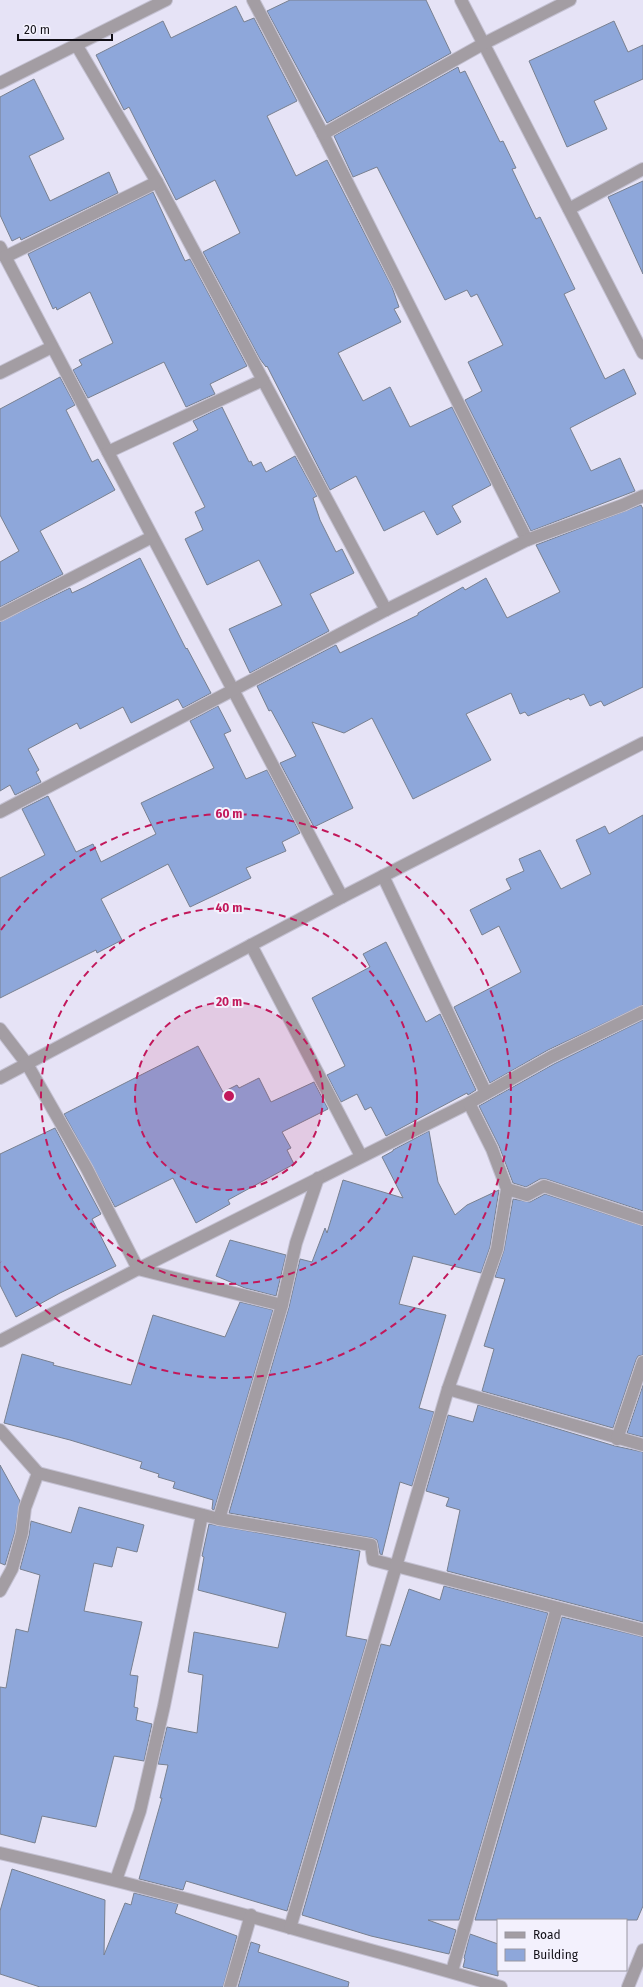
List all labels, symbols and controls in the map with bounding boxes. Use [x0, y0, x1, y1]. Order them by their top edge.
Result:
scale bar [18, 16, 112, 42]
text: 20 m [24, 23, 50, 37]
text: 60 m [216, 807, 242, 821]
text: 40 m [216, 901, 242, 915]
text: 20 m [216, 995, 242, 1009]
centre of rings [222, 1089, 236, 1103]
legend [497, 1919, 627, 1971]
text: Road [533, 1928, 561, 1942]
text: Building [533, 1948, 579, 1962]

